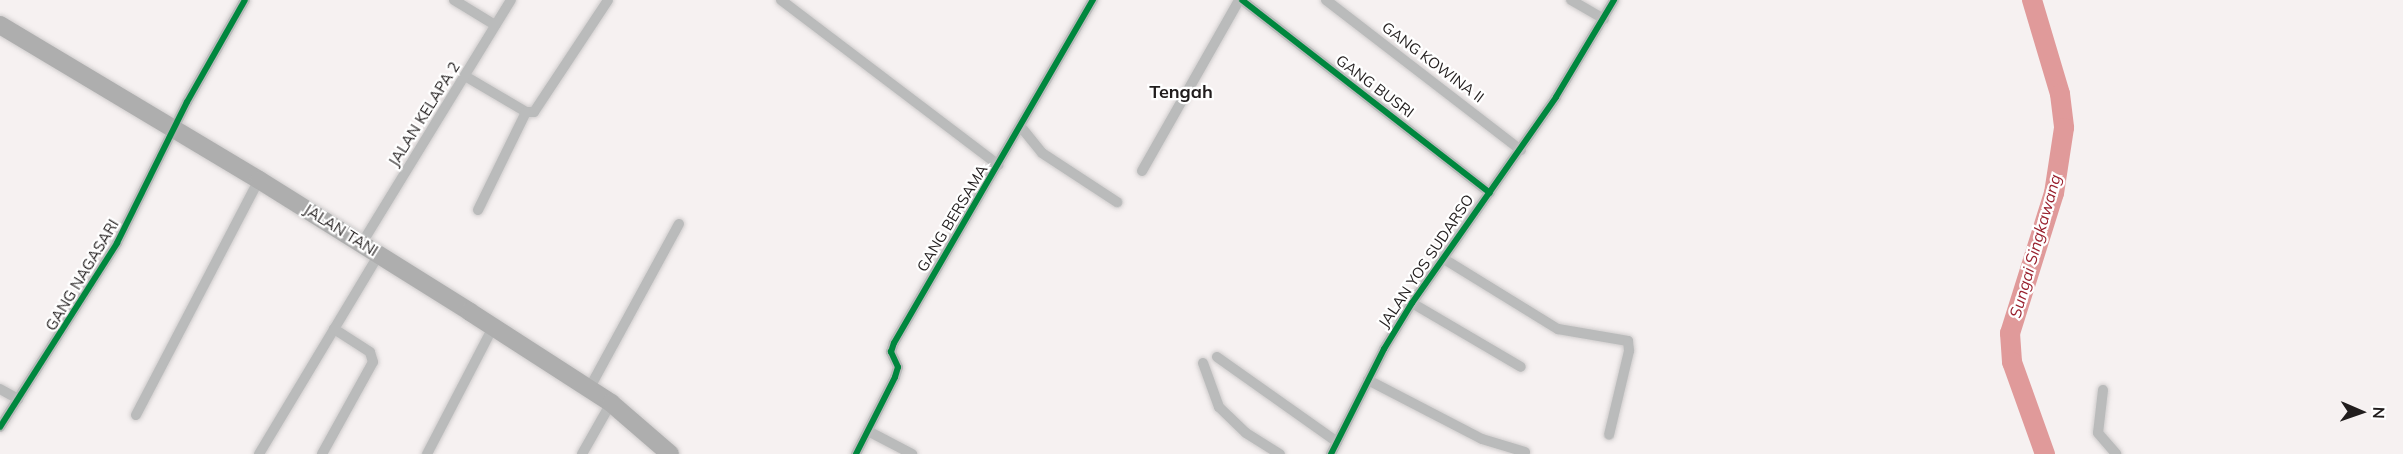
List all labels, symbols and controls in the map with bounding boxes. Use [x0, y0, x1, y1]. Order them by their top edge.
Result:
street label: GANG KOWINA II [1378, 18, 1488, 106]
street label: GANG BUSRI [1333, 51, 1417, 121]
street label: JALAN KELAPA 2 [385, 58, 463, 170]
district label: Tengah [1149, 81, 1213, 103]
street label: GANG BERSAMA [913, 161, 991, 275]
water label: Sungai Singkawang [2005, 172, 2065, 320]
street label: JALAN YOS SUDARSO [1375, 191, 1477, 331]
street label: JALAN TANI [301, 200, 381, 260]
street label: GANG NAGASARI [42, 216, 122, 334]
north arrow [2331, 382, 2391, 442]
text: N [2369, 406, 2389, 419]

